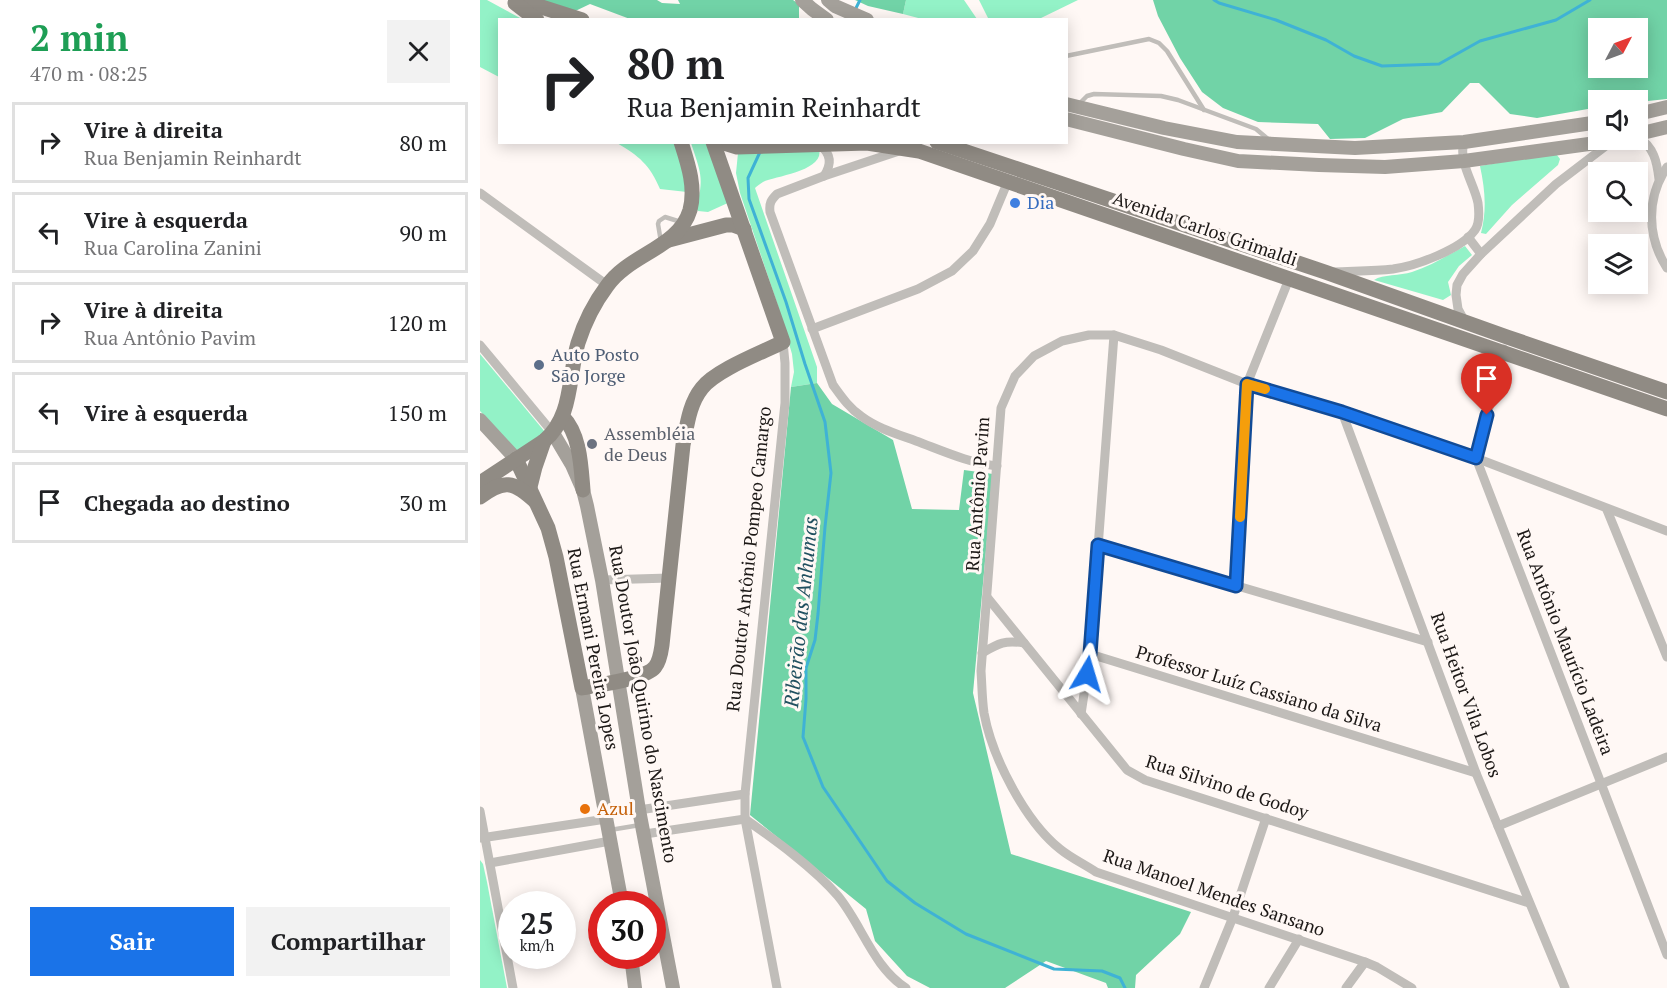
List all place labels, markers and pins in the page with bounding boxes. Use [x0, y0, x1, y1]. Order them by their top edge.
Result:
place label: Dia [1027, 190, 1054, 214]
marker: Dia [1008, 196, 1022, 210]
place label: Auto Posto São Jorge [551, 342, 639, 387]
pin [1461, 353, 1512, 415]
marker: Auto Posto São Jorge [532, 358, 546, 372]
place label: Assembléia de Deus [604, 421, 695, 466]
marker: Assembléia de Deus [585, 437, 599, 451]
place label: Azul [597, 796, 634, 820]
marker: Azul [578, 802, 592, 816]

